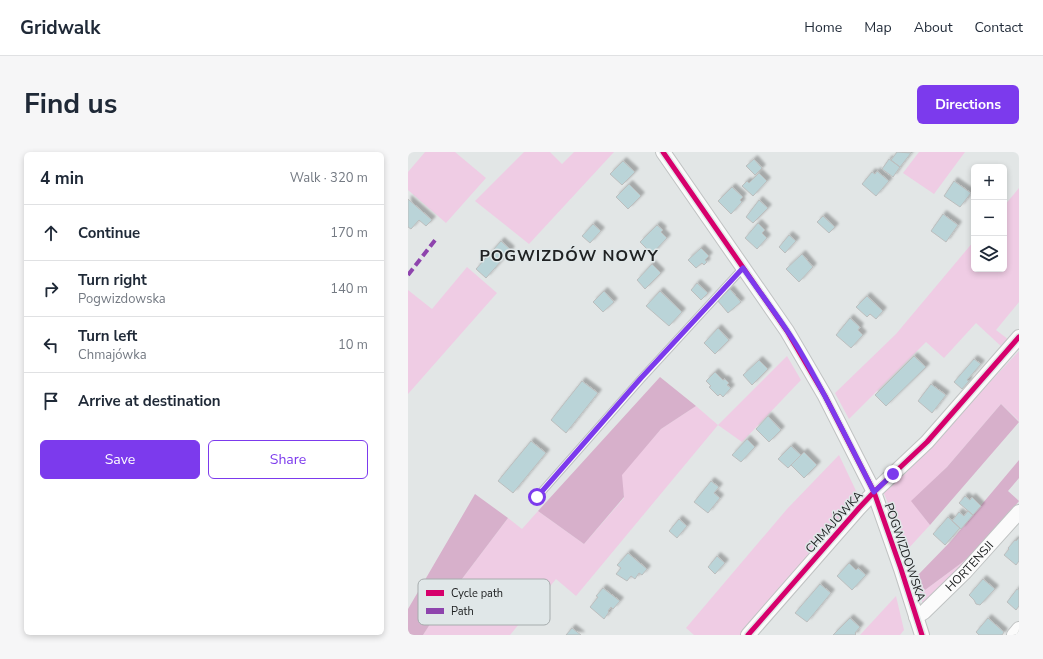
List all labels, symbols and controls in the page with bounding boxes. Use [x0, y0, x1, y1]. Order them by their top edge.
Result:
text: Gridwalk [20, 15, 100, 41]
text: Home [804, 18, 842, 37]
text: Map [864, 18, 892, 37]
text: About [914, 18, 953, 37]
text: Contact [975, 18, 1023, 37]
text: Find us [24, 85, 118, 123]
button: Directions [917, 85, 1019, 124]
map controls [971, 164, 1007, 272]
button: + [971, 164, 1007, 200]
text: 4 min [40, 167, 84, 190]
text: Walk · 320 m [290, 169, 368, 187]
button: − [971, 200, 1007, 236]
icon: ahead [40, 222, 62, 244]
text: Continue [78, 223, 140, 243]
text: 170 m [330, 224, 368, 242]
button: layers [971, 236, 1007, 272]
district label: POGWIZDÓW NOWY [479, 245, 659, 267]
text: Turn right [78, 270, 147, 290]
icon: right [40, 278, 62, 300]
text: 140 m [330, 280, 368, 298]
text: Pogwizdowska [78, 290, 166, 308]
text: Turn left [78, 326, 137, 346]
icon: left [40, 334, 62, 356]
text: 10 m [338, 336, 368, 354]
text: Chmajówka [78, 346, 147, 364]
icon: arrive [40, 390, 62, 412]
text: Arrive at destination [78, 391, 221, 411]
button: Save [40, 440, 200, 479]
button: Share [208, 440, 368, 479]
route end [884, 465, 902, 483]
street label: CHMAJÓWKA [802, 487, 866, 557]
route start [528, 488, 546, 506]
street label: POGWIZDOWSKA [881, 501, 929, 604]
street label: HORTENSJI [942, 538, 997, 595]
legend [418, 579, 550, 625]
text: Cycle path [451, 586, 503, 601]
text: Path [451, 604, 474, 619]

